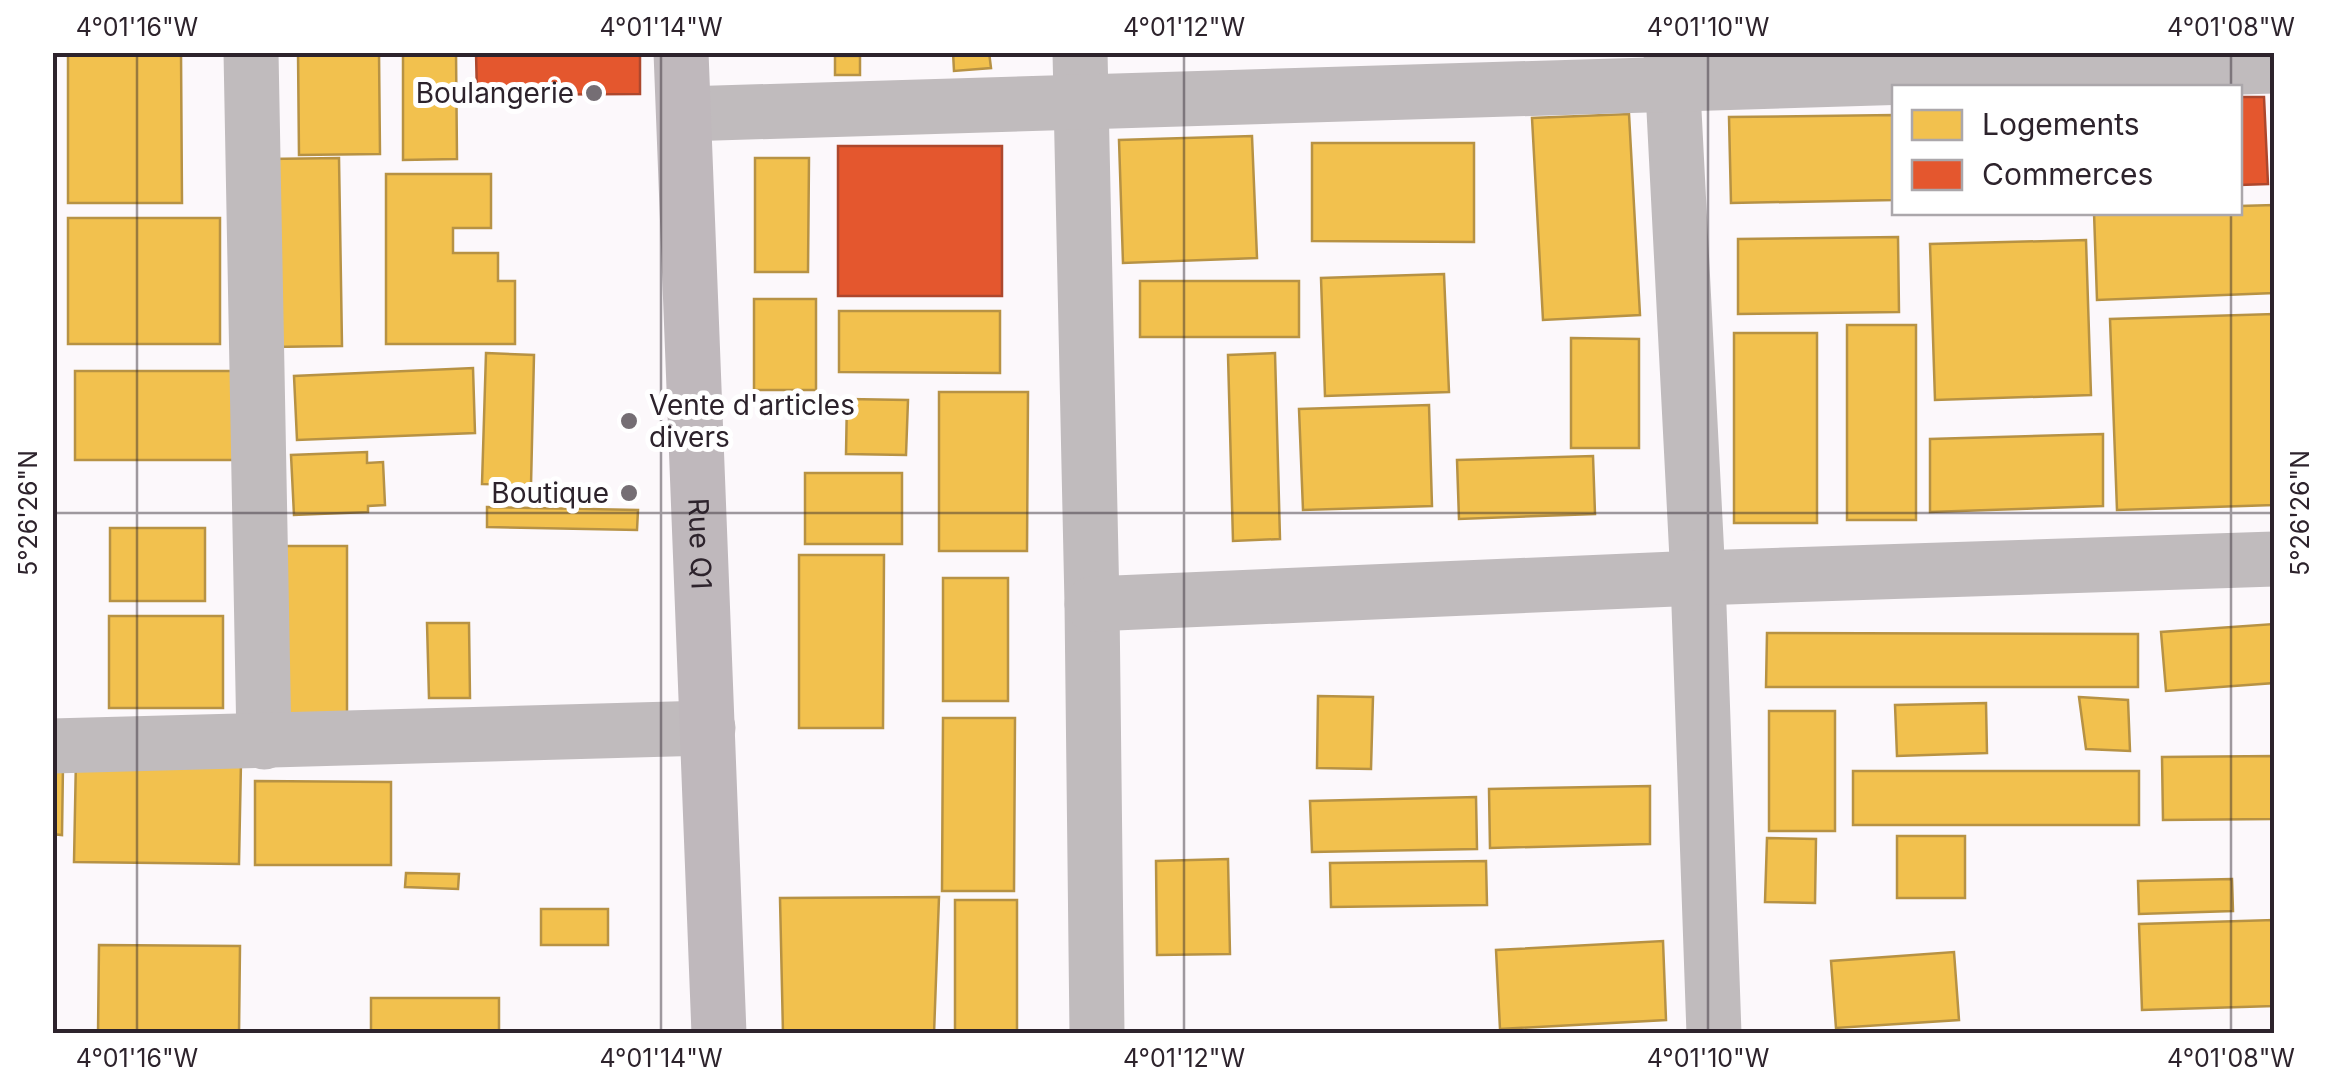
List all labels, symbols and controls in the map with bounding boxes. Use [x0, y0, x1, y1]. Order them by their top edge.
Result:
text: 4°01'16"W [76, 12, 198, 42]
text: 4°01'14"W [599, 12, 723, 42]
text: 4°01'12"W [1123, 12, 1245, 42]
text: 4°01'10"W [1647, 12, 1769, 42]
text: 4°01'08"W [2167, 12, 2295, 42]
place label: Boulangerie [416, 76, 574, 110]
marker: Boulangerie [583, 82, 605, 104]
legend [1892, 85, 2242, 215]
text: Logements [1982, 106, 2140, 142]
text: Commerces [1982, 156, 2153, 192]
place label: Vente d'articles divers [649, 388, 855, 454]
marker: Vente d'articles divers [618, 410, 640, 432]
text: 5°26'26"N [13, 450, 43, 576]
text: 5°26'26"N [2285, 450, 2315, 576]
place label: Boutique [491, 476, 609, 510]
marker: Boutique [618, 482, 640, 504]
street label: Rue Q1 [681, 497, 719, 590]
text: 4°01'16"W [76, 1043, 198, 1073]
text: 4°01'14"W [599, 1043, 723, 1073]
text: 4°01'12"W [1123, 1043, 1245, 1073]
text: 4°01'10"W [1647, 1043, 1769, 1073]
text: 4°01'08"W [2167, 1043, 2295, 1073]

